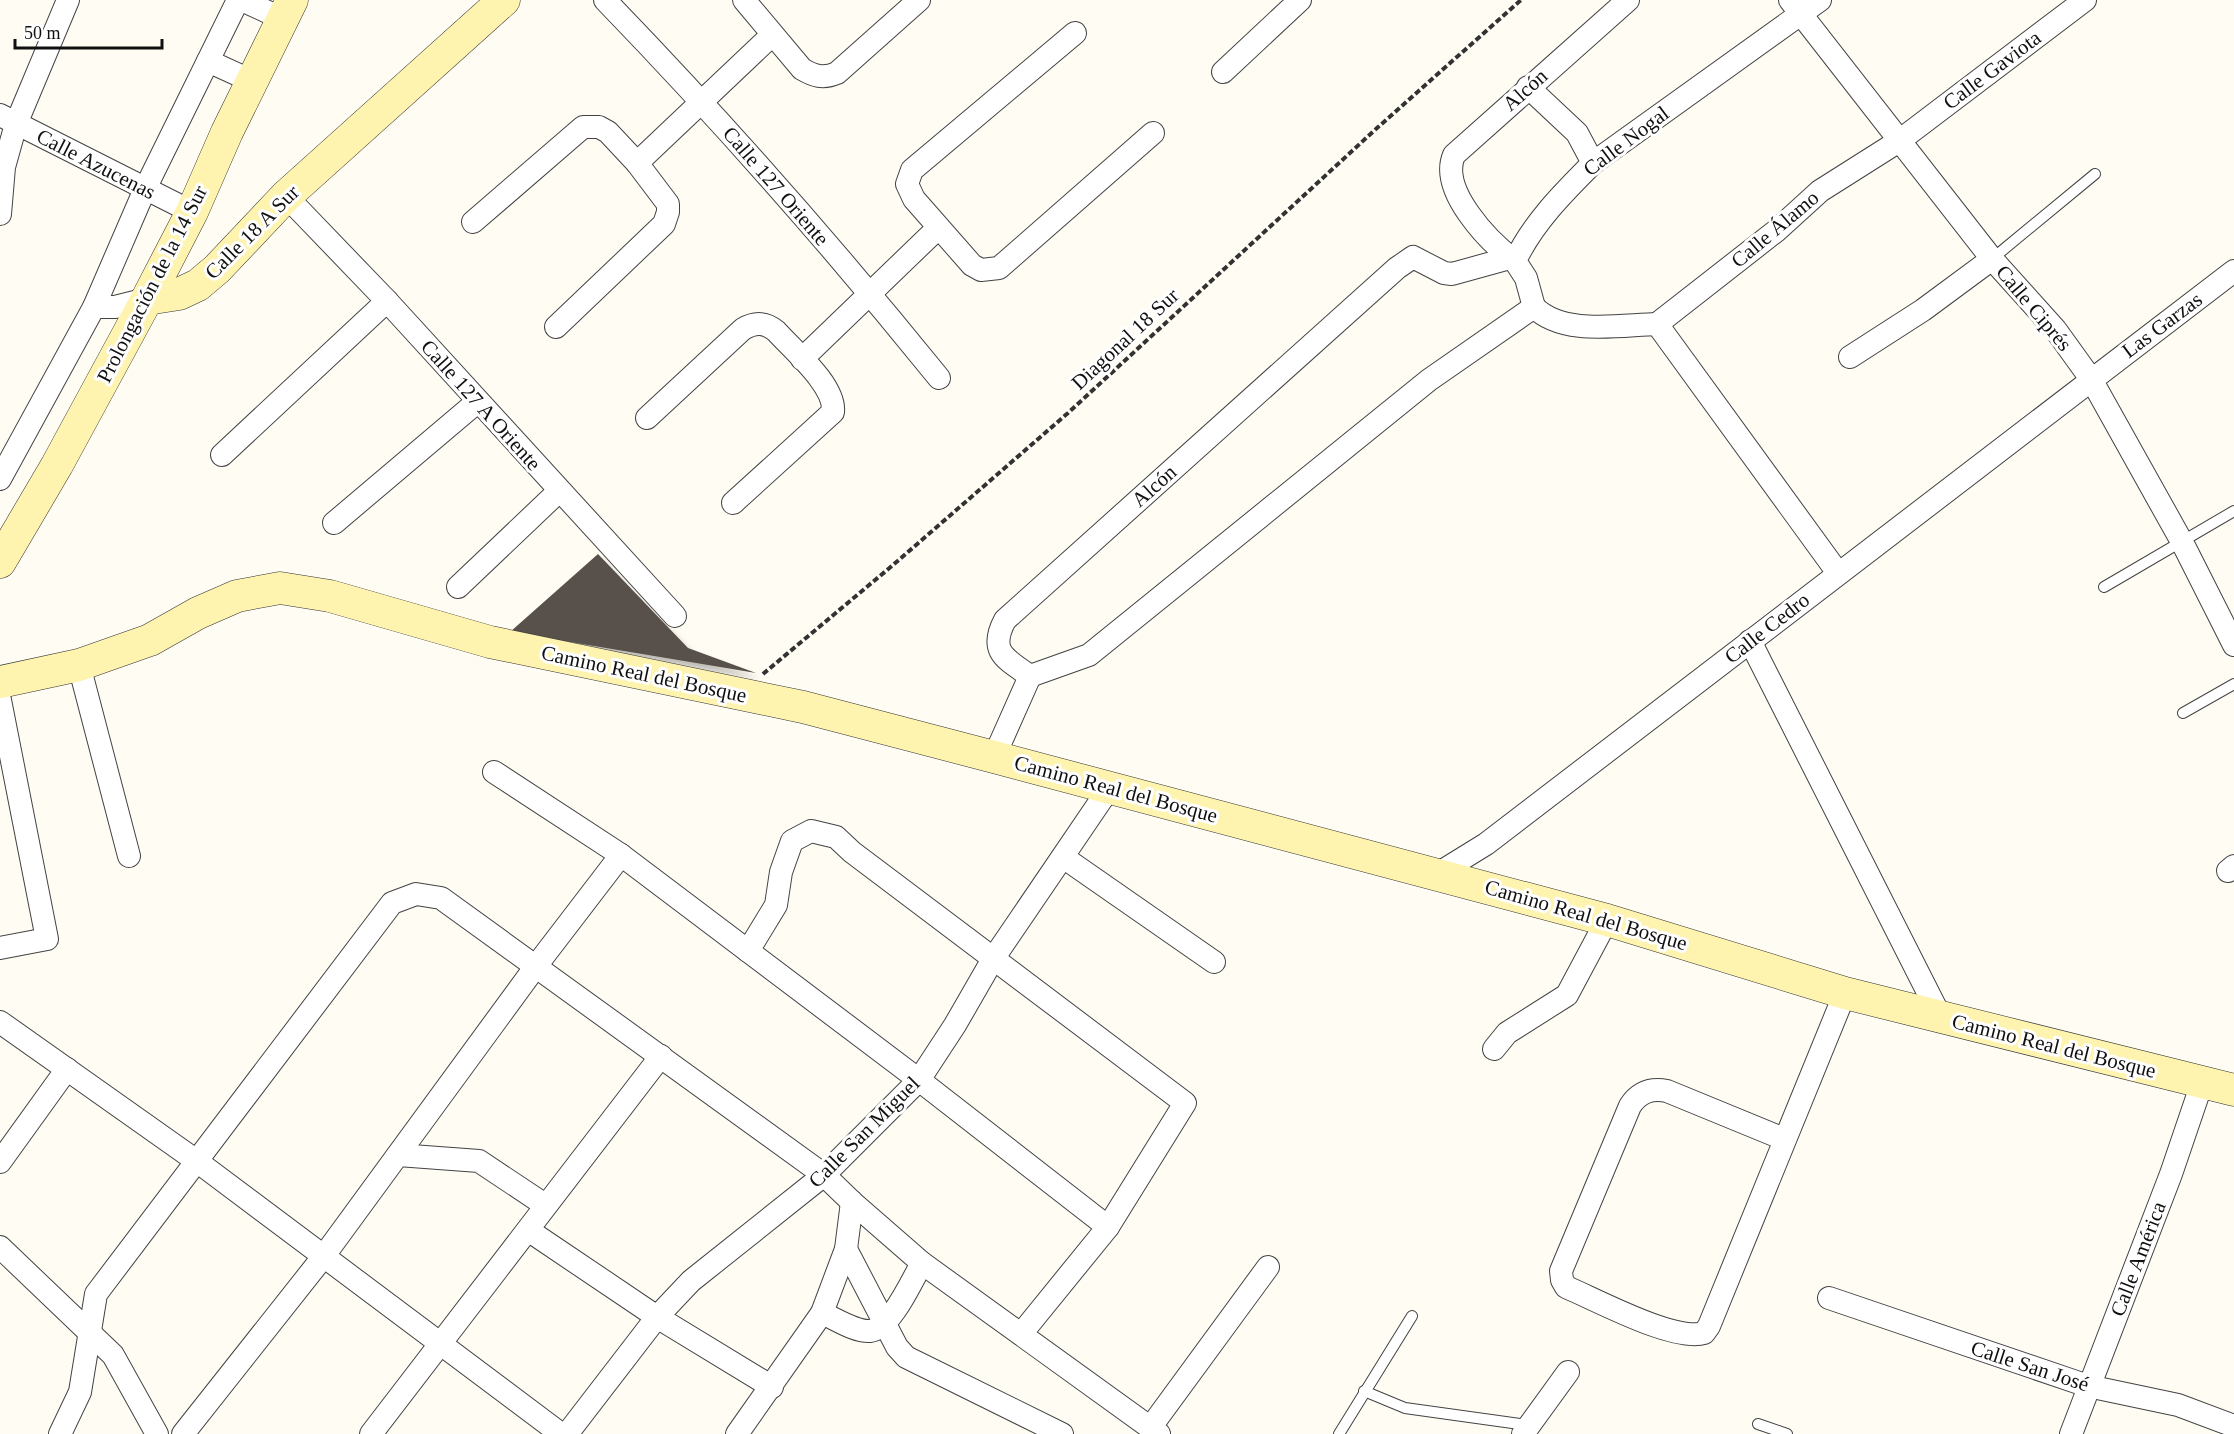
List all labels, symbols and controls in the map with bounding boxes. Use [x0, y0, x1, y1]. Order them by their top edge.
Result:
scale bar [15, 12, 162, 50]
text: 50 m [24, 23, 61, 43]
street label: Calle Gaviota [1938, 25, 2046, 115]
street label: Alcón [1498, 64, 1552, 116]
street label: Calle Nogal [1578, 101, 1674, 181]
street label: Calle 127 Oriente [718, 122, 834, 250]
street label: Calle Azucenas [33, 124, 159, 204]
street label: Calle 18 A Sur [200, 180, 304, 284]
street label: Prolongación de la 14 Sur [92, 181, 212, 387]
street label: Calle Álamo [1726, 186, 1824, 272]
street label: Calle Ciprés [1991, 260, 2077, 356]
street label: Diagonal 18 Sur [1066, 283, 1184, 395]
street label: Las Garzas [2117, 287, 2207, 363]
street label: Calle 127 A Oriente [416, 335, 546, 475]
street label: Alcón [1127, 460, 1181, 512]
street label: Calle Cedro [1720, 587, 1814, 669]
street label: Camino Real del Bosque [539, 640, 749, 708]
street label: Camino Real del Bosque [1012, 750, 1220, 828]
street label: Camino Real del Bosque [1482, 875, 1690, 955]
street label: Camino Real del Bosque [1950, 1009, 2158, 1083]
street label: Calle San Miguel [804, 1071, 925, 1192]
street label: Calle América [2105, 1198, 2171, 1320]
street label: Calle San José [1968, 1336, 2092, 1396]

